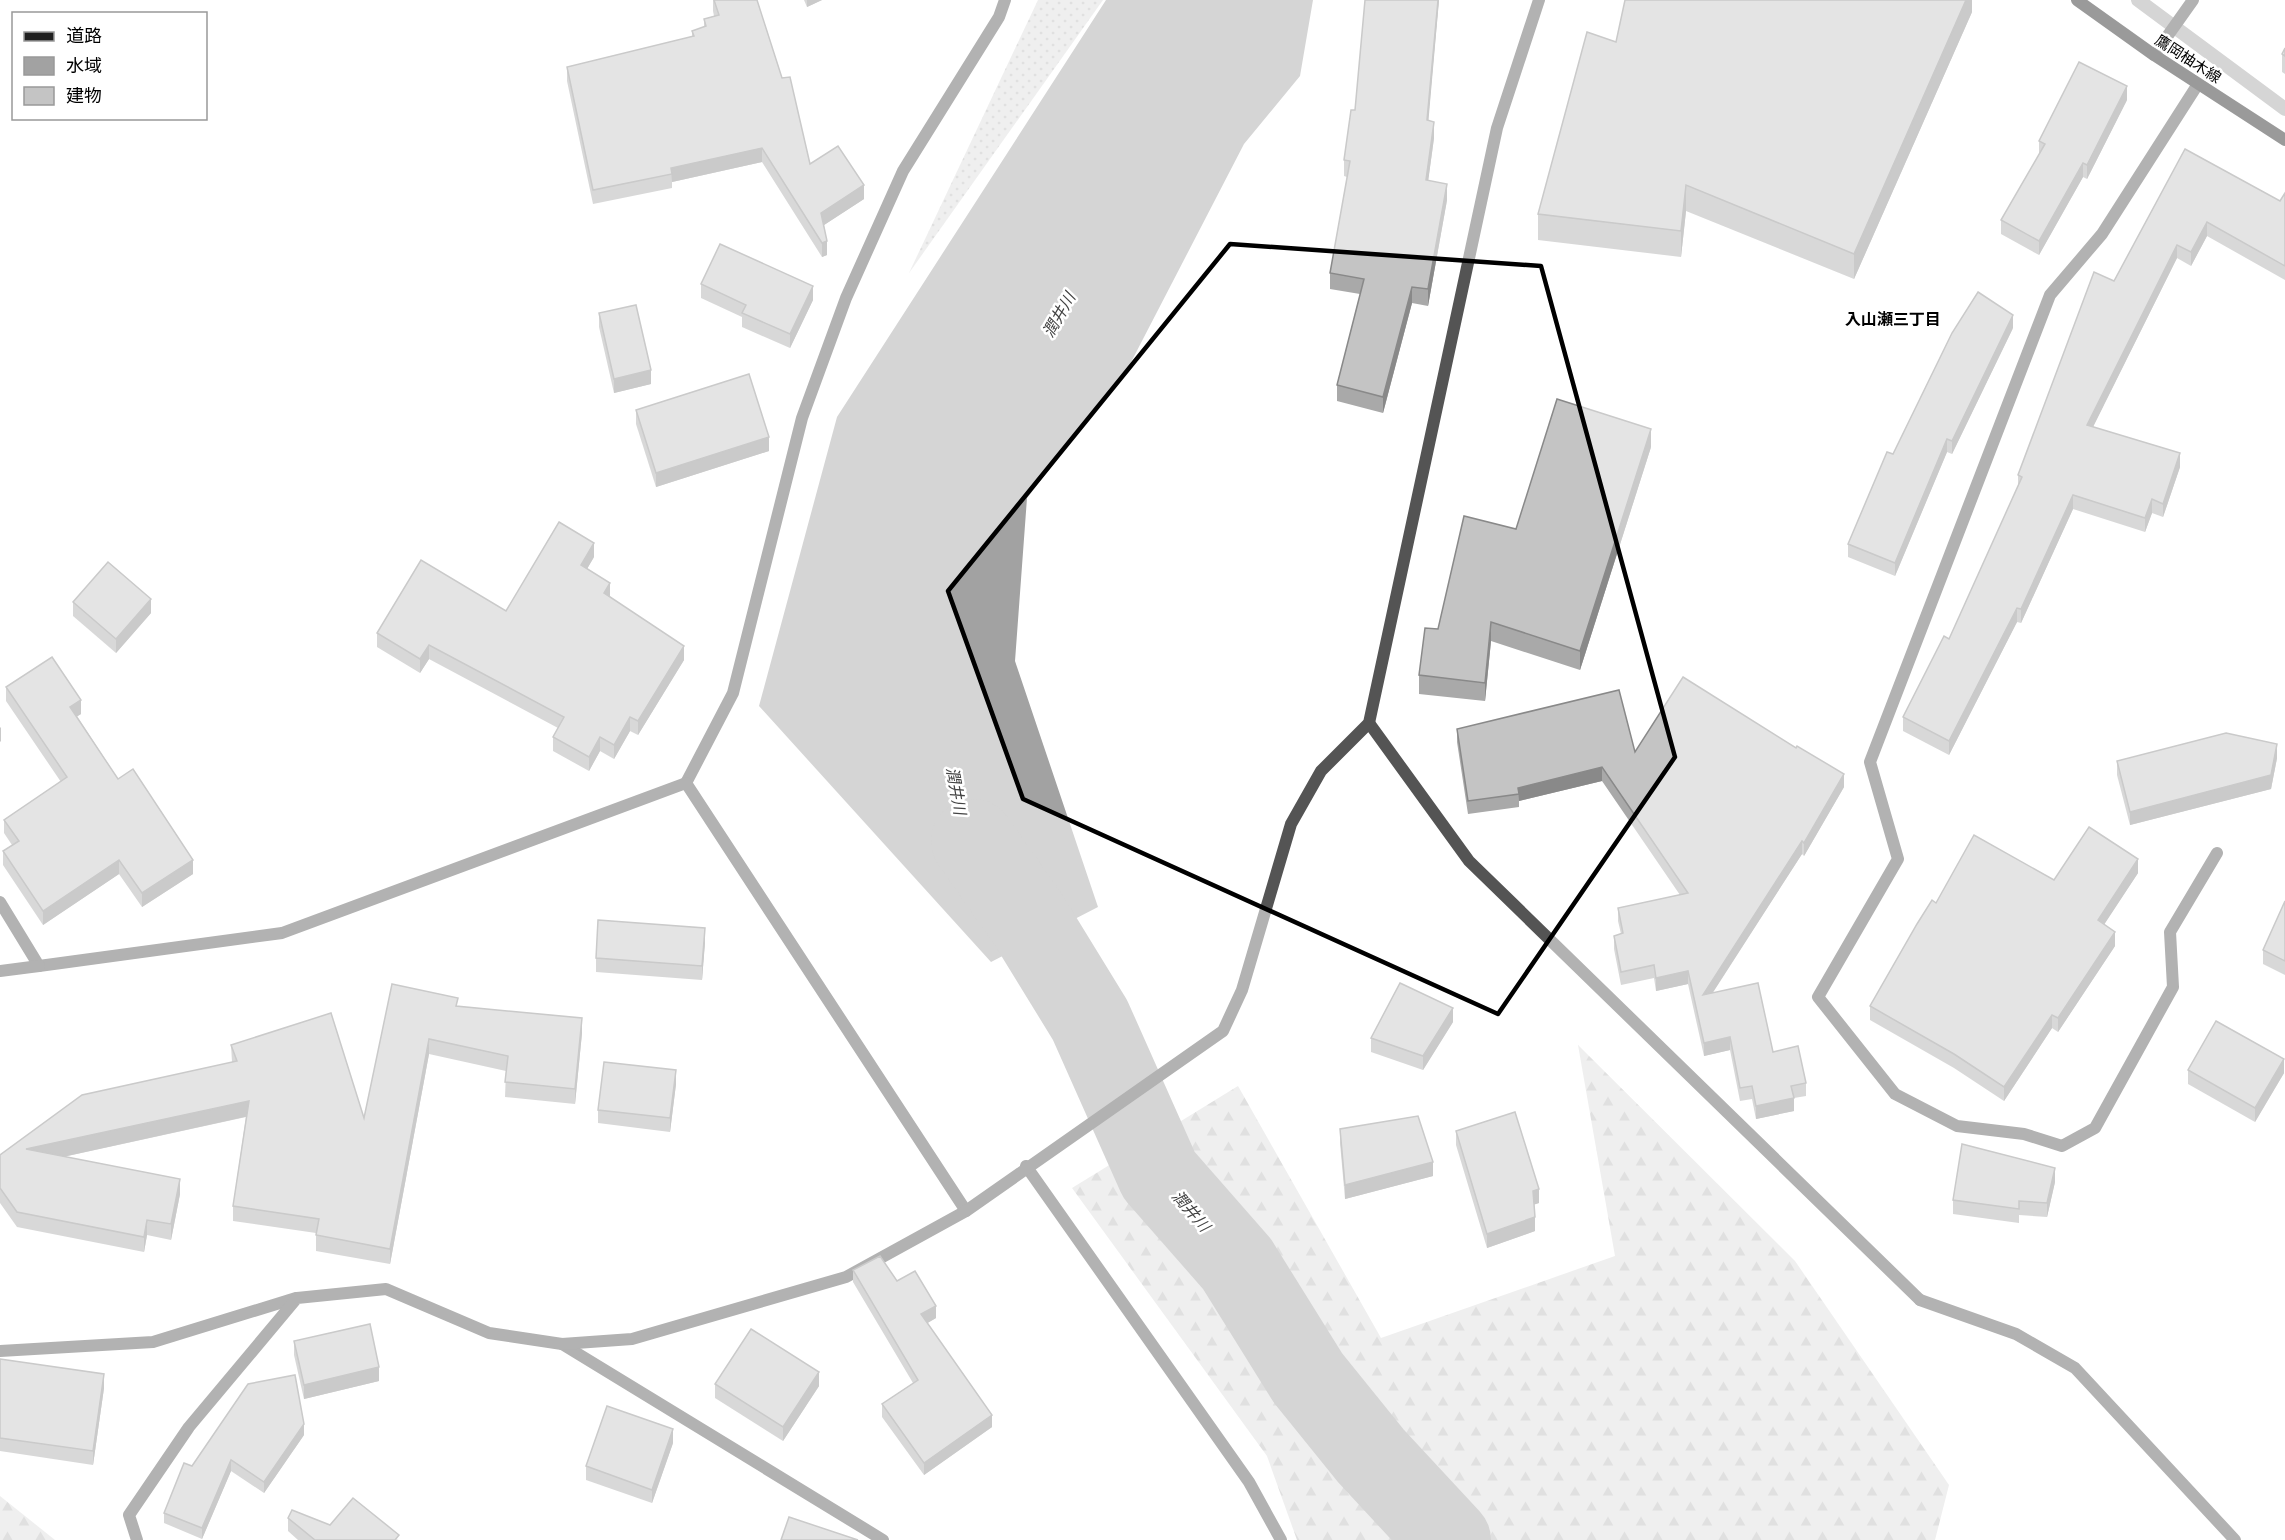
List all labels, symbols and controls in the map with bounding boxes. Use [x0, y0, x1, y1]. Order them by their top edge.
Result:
legend [12, 12, 207, 120]
text: 道路 [66, 25, 102, 46]
street label: 鷹岡柚木線 [2152, 31, 2224, 87]
text: 水域 [66, 55, 102, 76]
text: 建物 [66, 85, 102, 106]
water label: 潤井川 [1039, 288, 1080, 341]
district label: 入山瀬三丁目 [1845, 310, 1941, 329]
water label: 潤井川 [942, 766, 970, 818]
water label: 潤井川 [1168, 1187, 1215, 1237]

